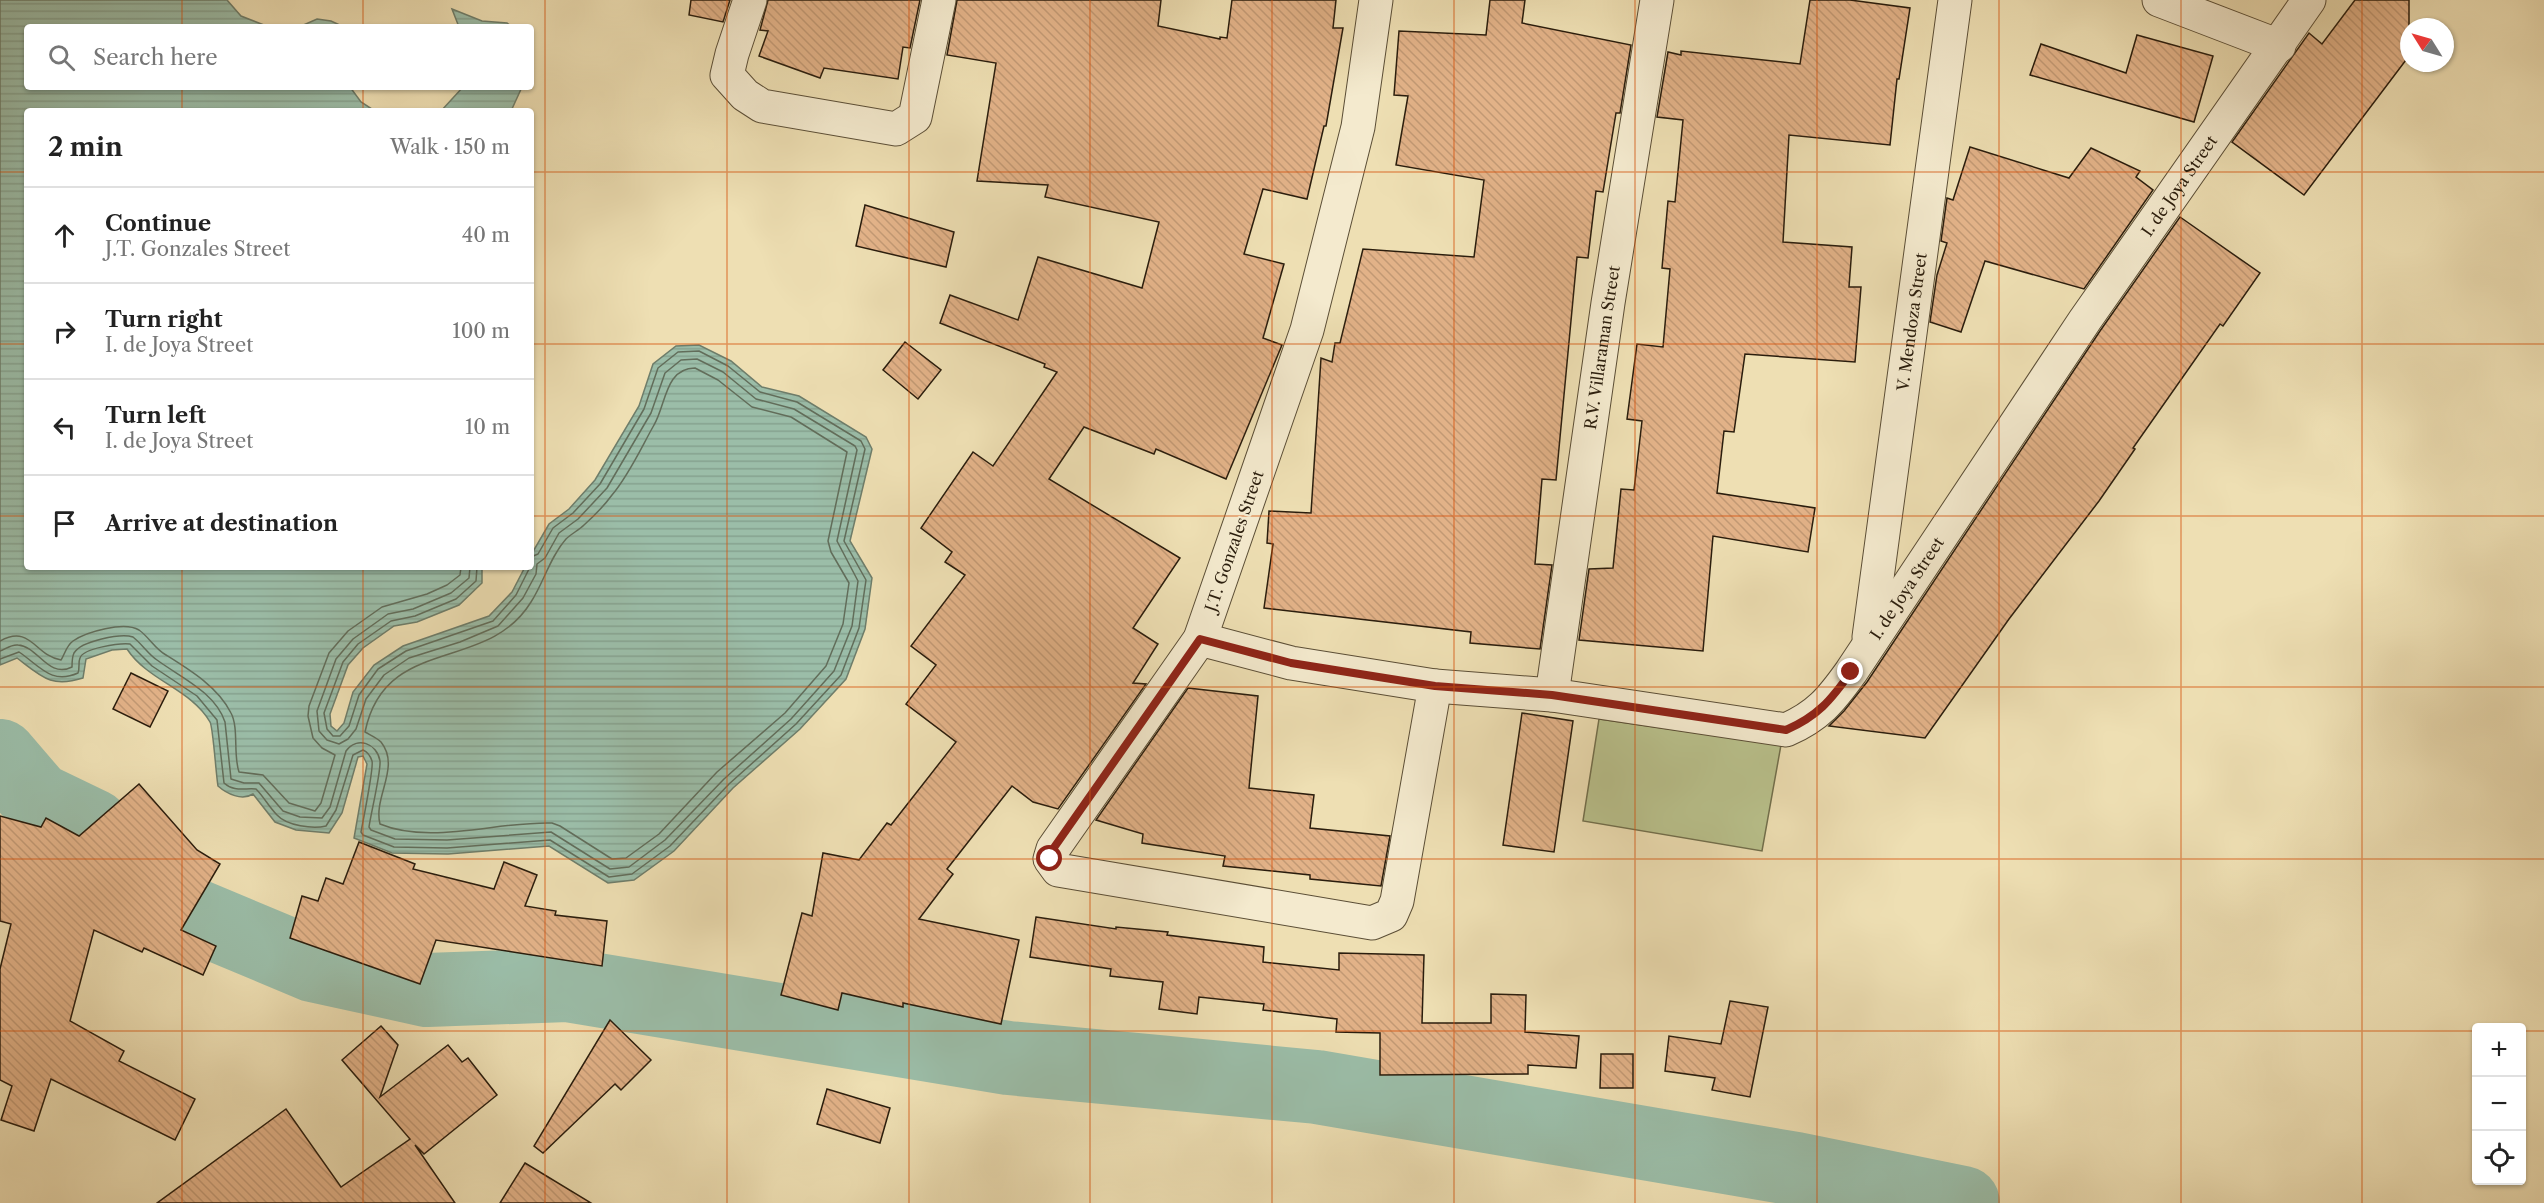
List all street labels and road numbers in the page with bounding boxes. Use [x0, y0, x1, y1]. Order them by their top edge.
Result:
street label: I. de Joya Street [2137, 131, 2221, 240]
street label: V. Mendoza Street [1892, 251, 1931, 393]
street label: R.V. Villaraman Street [1580, 264, 1624, 431]
street label: J.T. Gonzales Street [1199, 467, 1268, 617]
street label: I. de Joya Street [1866, 533, 1948, 643]

